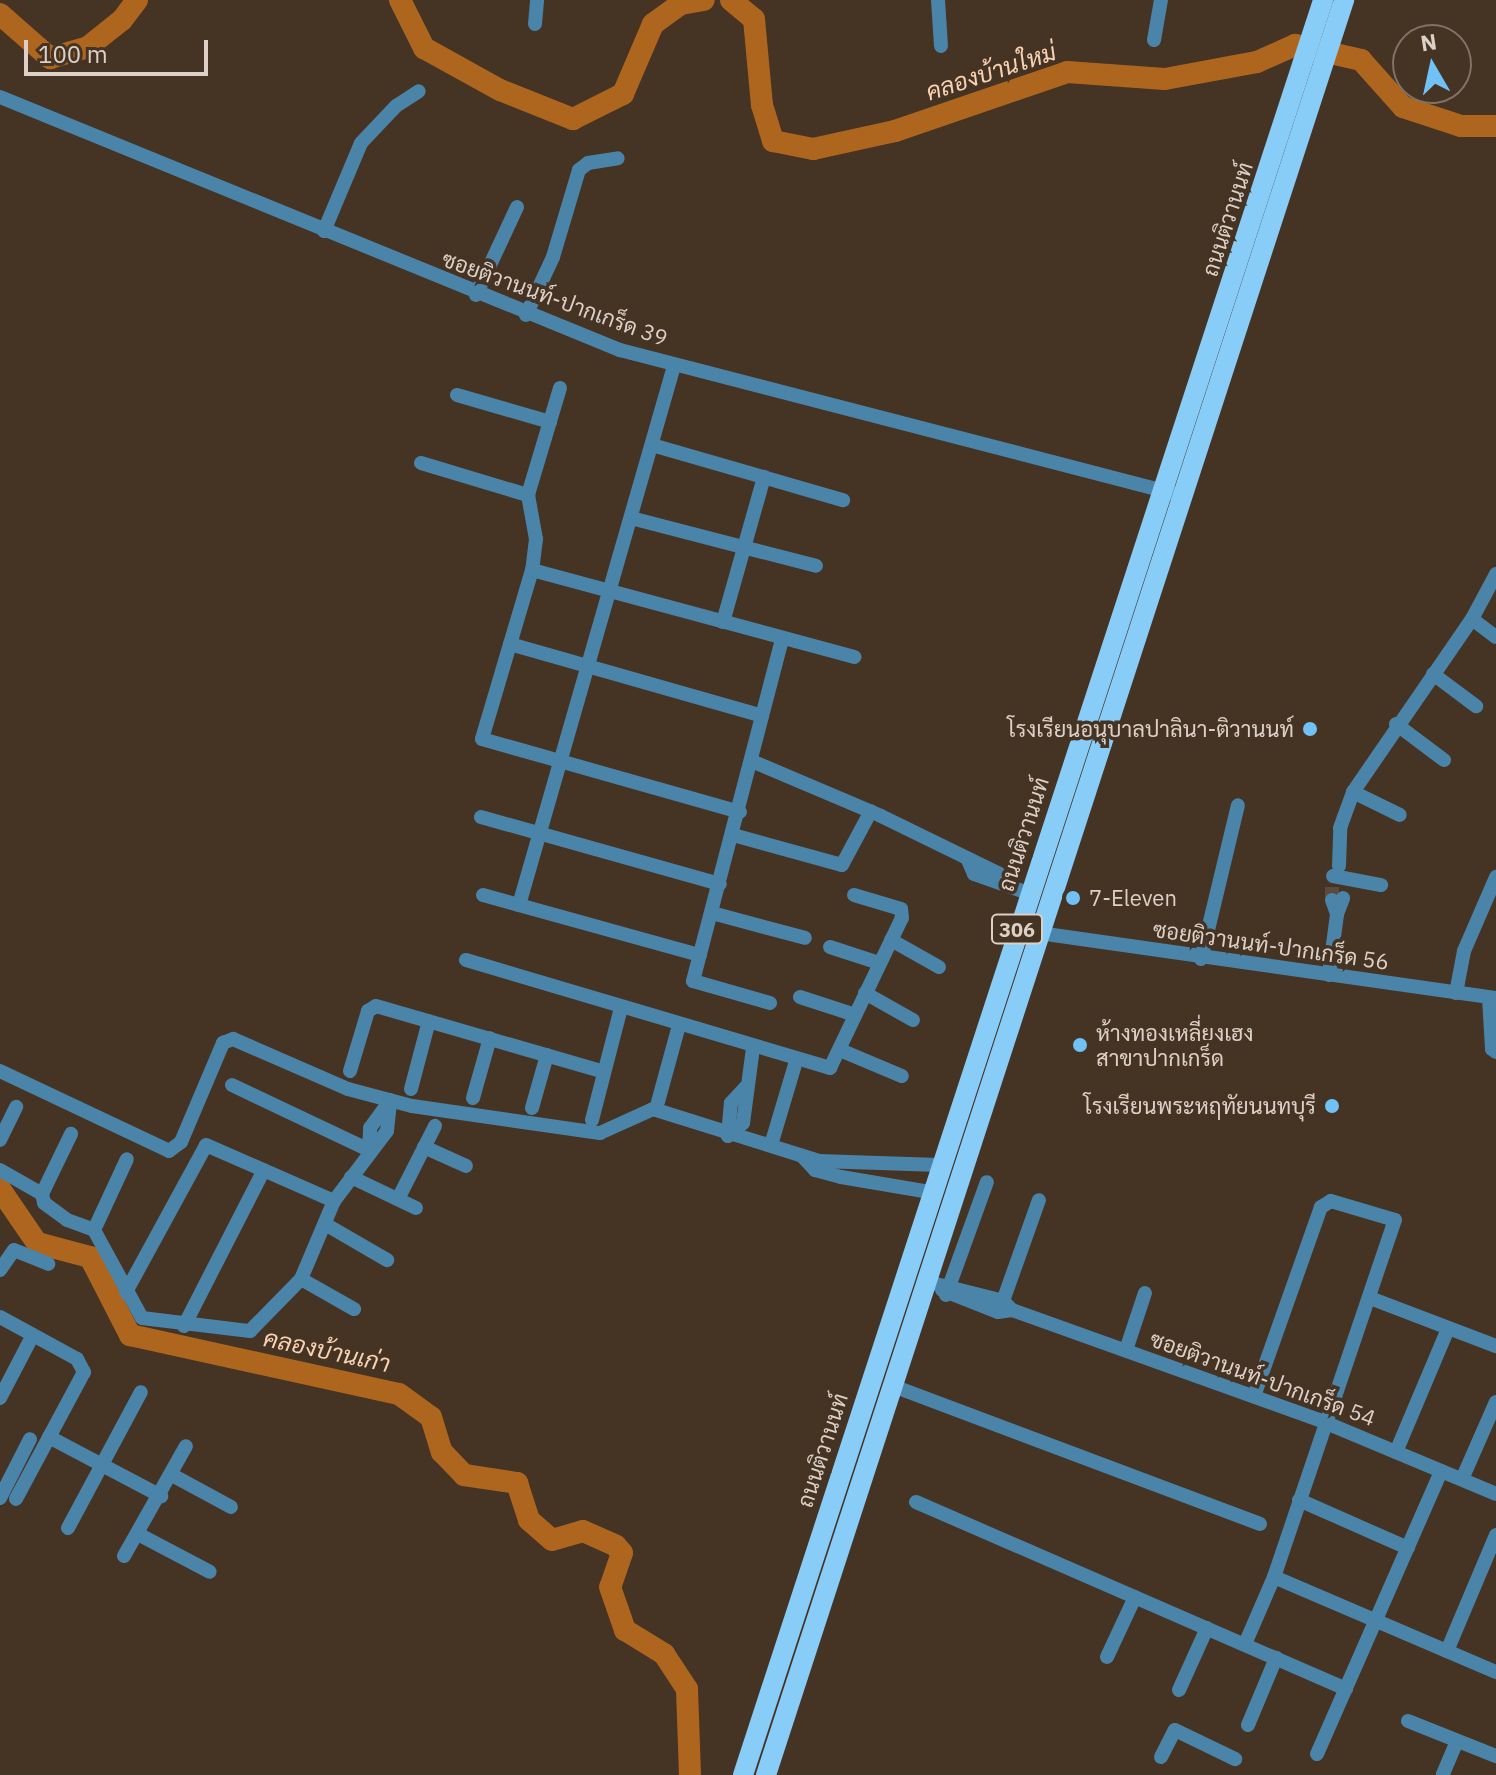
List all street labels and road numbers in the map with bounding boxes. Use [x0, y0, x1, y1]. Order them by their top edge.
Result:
street label: ถนนติวานนท์ [1196, 159, 1258, 279]
street label: ซอยติวานนท์-ปากเกร็ด 39 [439, 245, 671, 351]
street label: ถนนติวานนท์ [992, 774, 1054, 894]
road number: 306 [991, 913, 1043, 945]
street label: ซอยติวานนท์-ปากเกร็ด 56 [1151, 915, 1391, 975]
street label: ซอยติวานนท์-ปากเกร็ด 54 [1147, 1325, 1379, 1431]
street label: ถนนติวานนท์ [791, 1390, 853, 1510]

